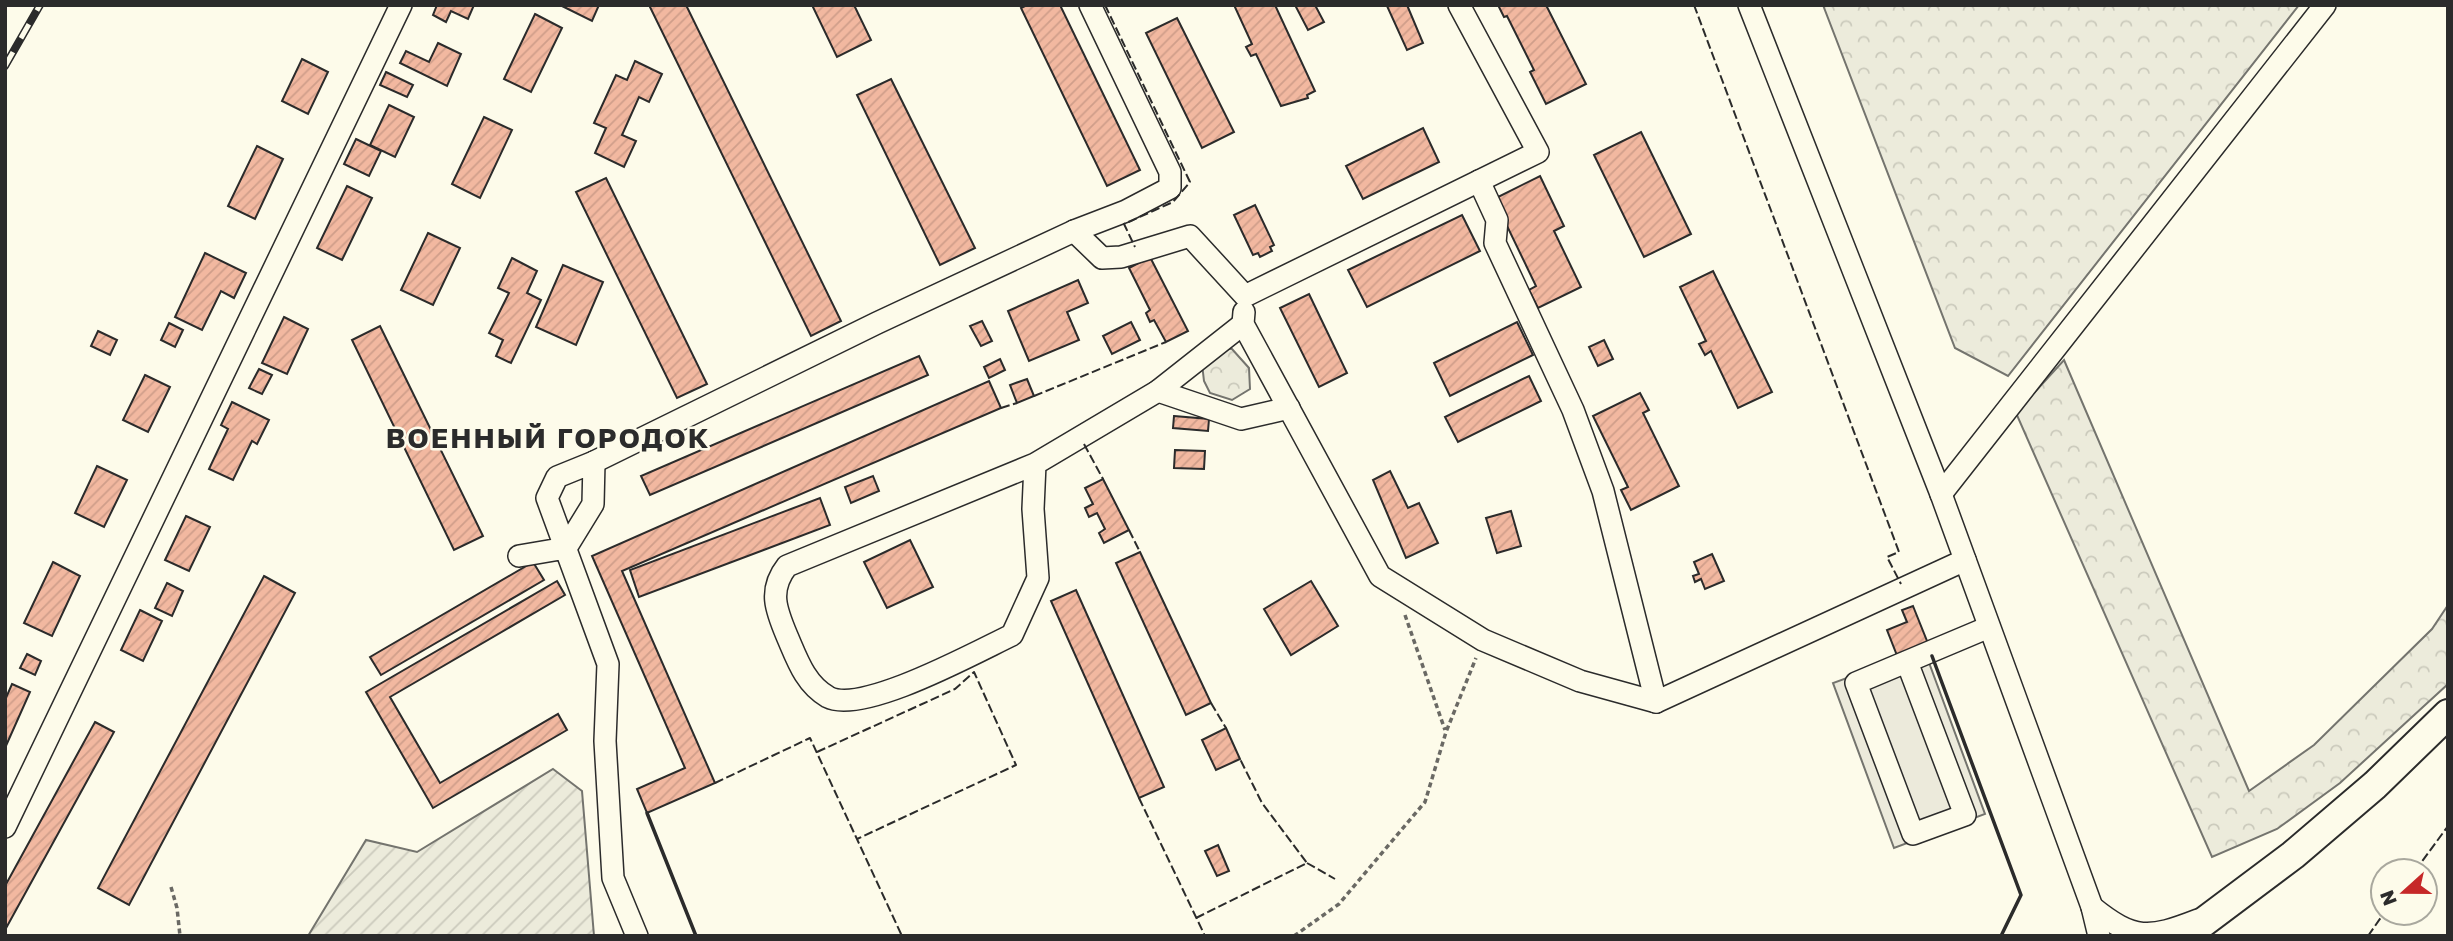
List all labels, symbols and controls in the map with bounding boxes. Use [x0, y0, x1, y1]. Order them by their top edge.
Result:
district label: ВОЕННЫЙ ГОРОДОК [386, 421, 710, 454]
north arrow [2369, 857, 2439, 927]
text: N [2374, 887, 2401, 909]

